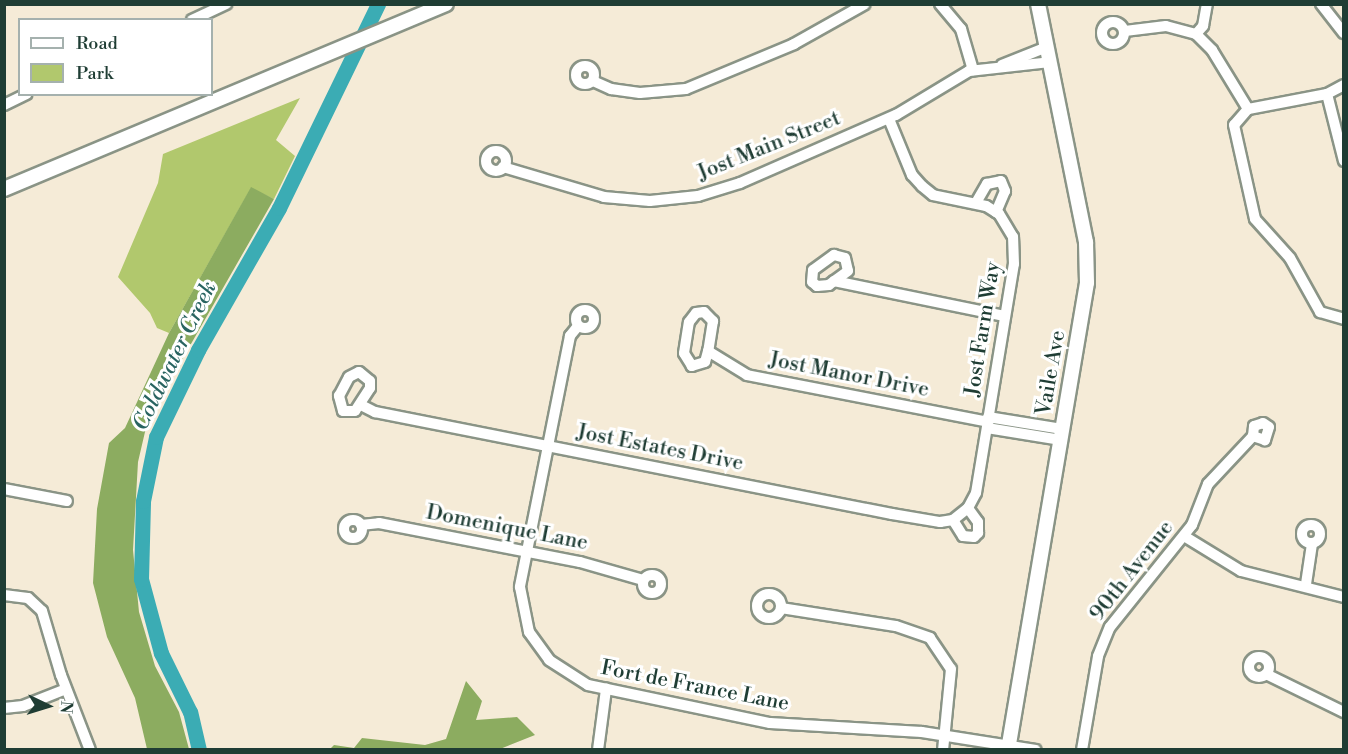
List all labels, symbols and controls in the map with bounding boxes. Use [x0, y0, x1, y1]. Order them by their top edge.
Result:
legend [18, 18, 213, 96]
text: Road [76, 32, 118, 55]
text: Park [76, 62, 113, 85]
street label: Jost Main Street [694, 106, 844, 186]
street label: Jost Farm Way [960, 260, 1006, 398]
water label: Coldwater Creek [127, 277, 223, 435]
street label: Vaile Ave [1031, 328, 1071, 418]
street label: Jost Manor Drive [767, 347, 931, 403]
street label: Jost Estates Drive [575, 420, 745, 476]
street label: Domenique Lane [424, 500, 590, 556]
street label: 90th Avenue [1085, 516, 1179, 626]
street label: Fort de France Lane [599, 655, 791, 717]
north arrow [18, 676, 78, 736]
text: N [56, 700, 76, 714]

